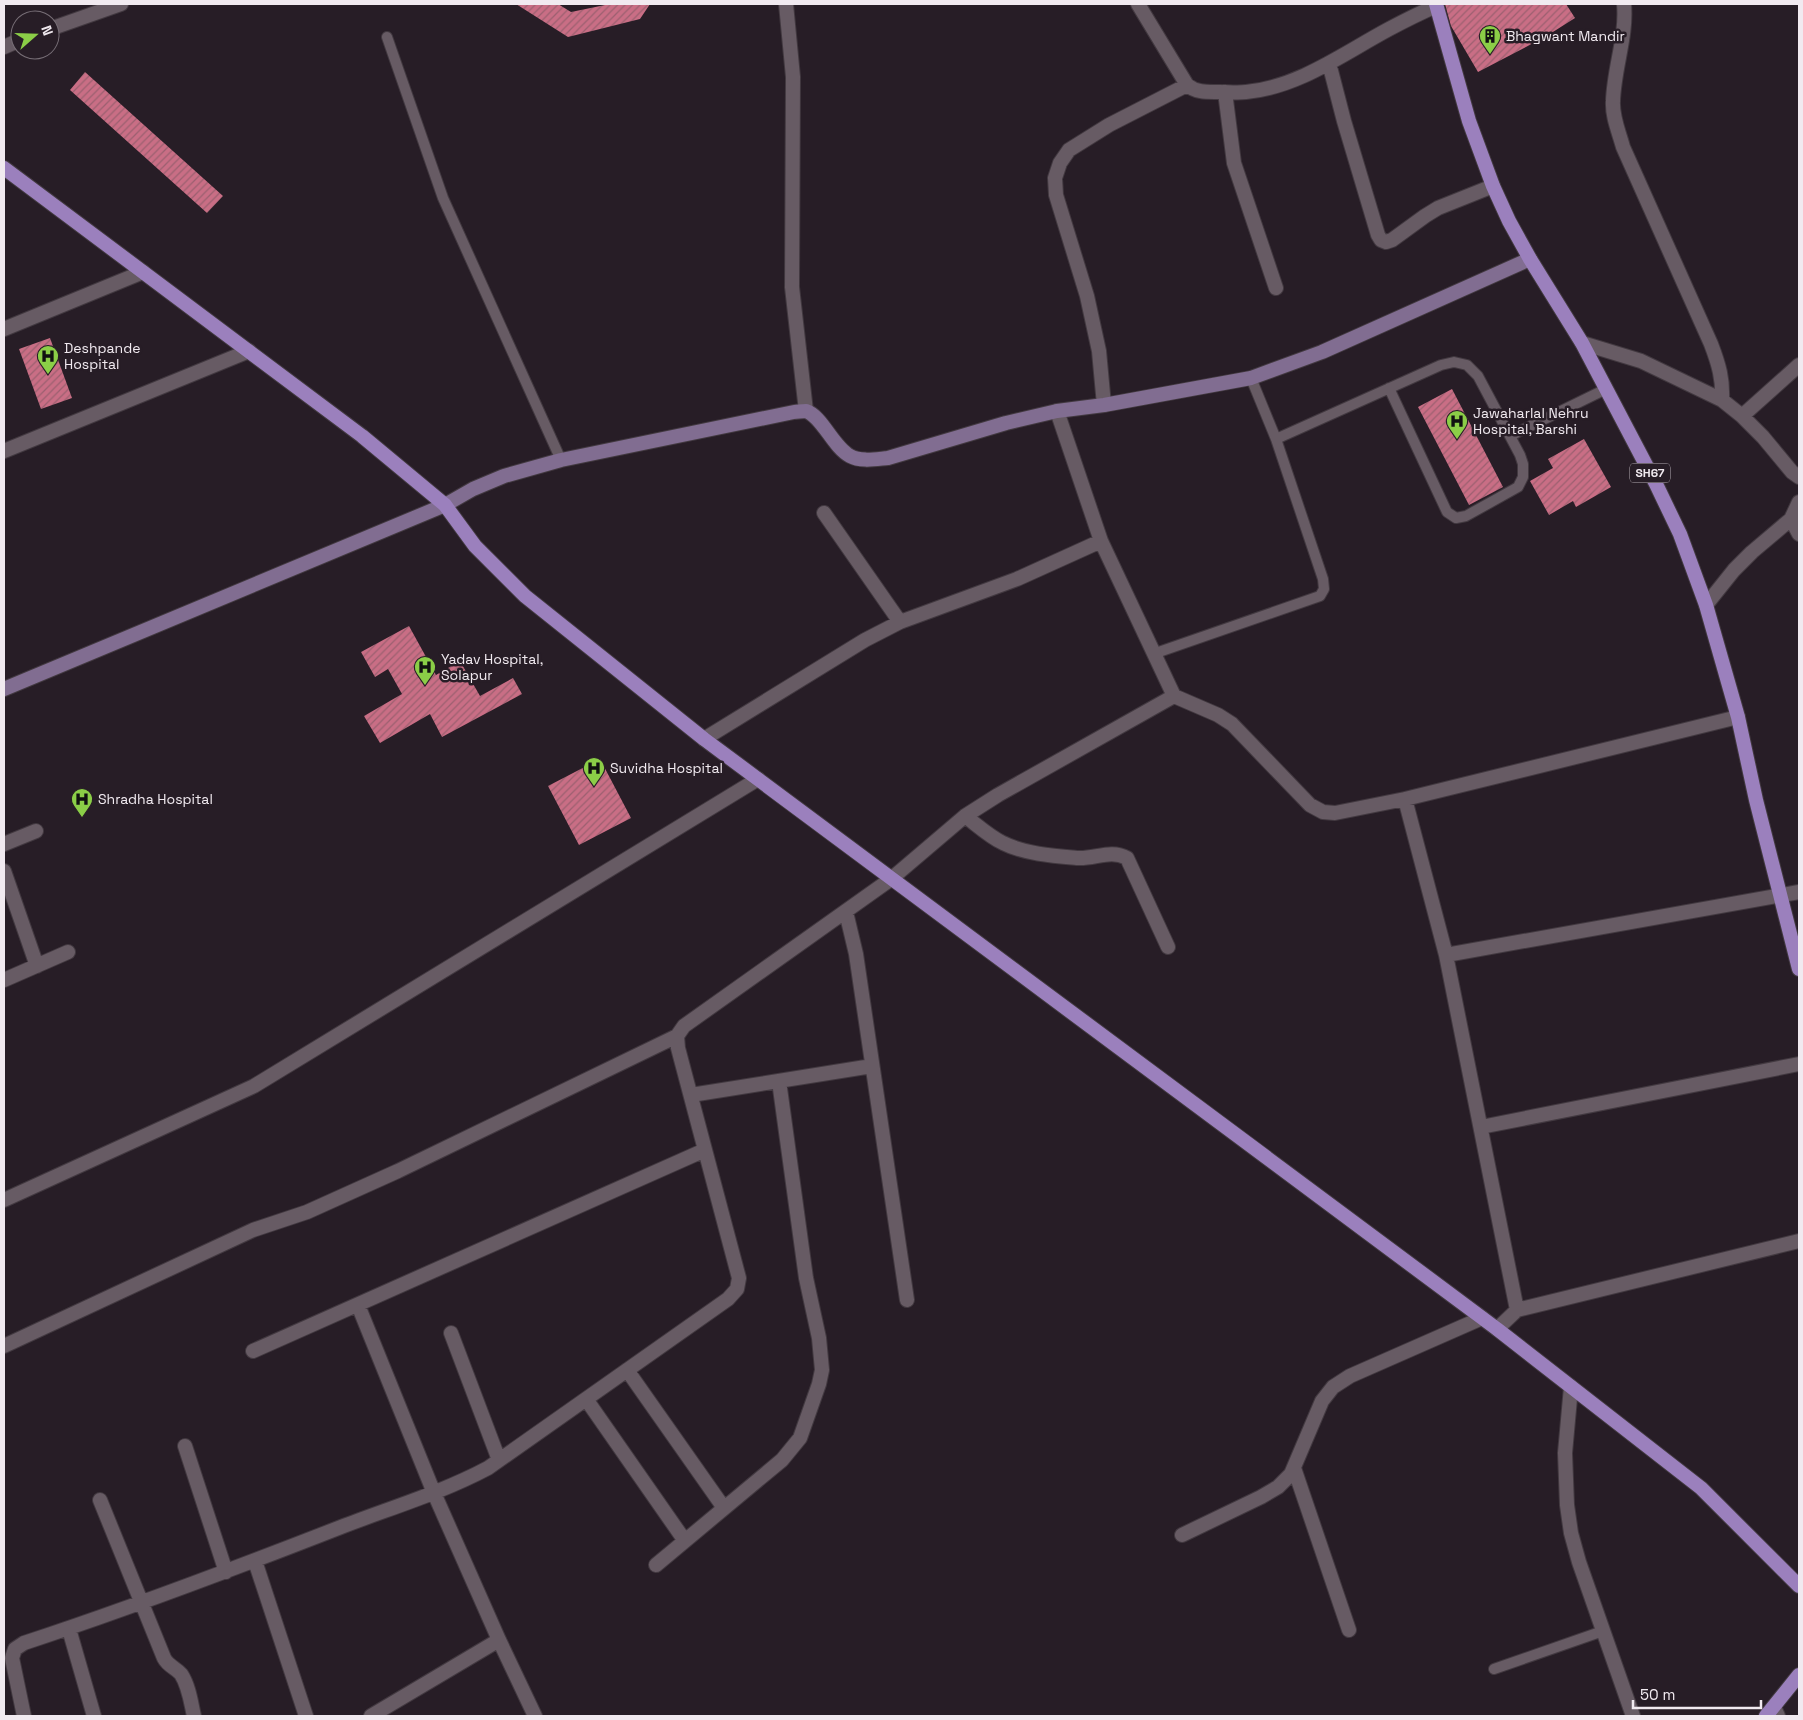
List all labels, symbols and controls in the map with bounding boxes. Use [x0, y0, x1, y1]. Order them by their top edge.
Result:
north arrow [10, 10, 60, 60]
text: N [37, 23, 57, 38]
building icon: Bhagwant Mandir [1478, 24, 1502, 55]
place label: Bhagwant Mandir [1506, 27, 1625, 45]
place label: Deshpande Hospital [64, 339, 140, 373]
hospital icon: Deshpande Hospital [36, 344, 60, 375]
place label: Jawaharlal Nehru Hospital, Barshi [1473, 404, 1588, 438]
hospital icon: Jawaharlal Nehru Hospital, Barshi [1445, 409, 1469, 440]
road number: SH67 [1630, 463, 1670, 482]
place label: Yadav Hospital, Solapur [441, 650, 543, 684]
hospital icon: Yadav Hospital, Solapur [413, 655, 437, 686]
hospital icon: Suvidha Hospital [582, 756, 606, 787]
place label: Suvidha Hospital [610, 759, 723, 777]
hospital icon: Shradha Hospital [70, 787, 94, 818]
place label: Shradha Hospital [98, 790, 213, 808]
scale bar [1633, 1678, 1760, 1710]
text: 50 m [1640, 1685, 1675, 1704]

